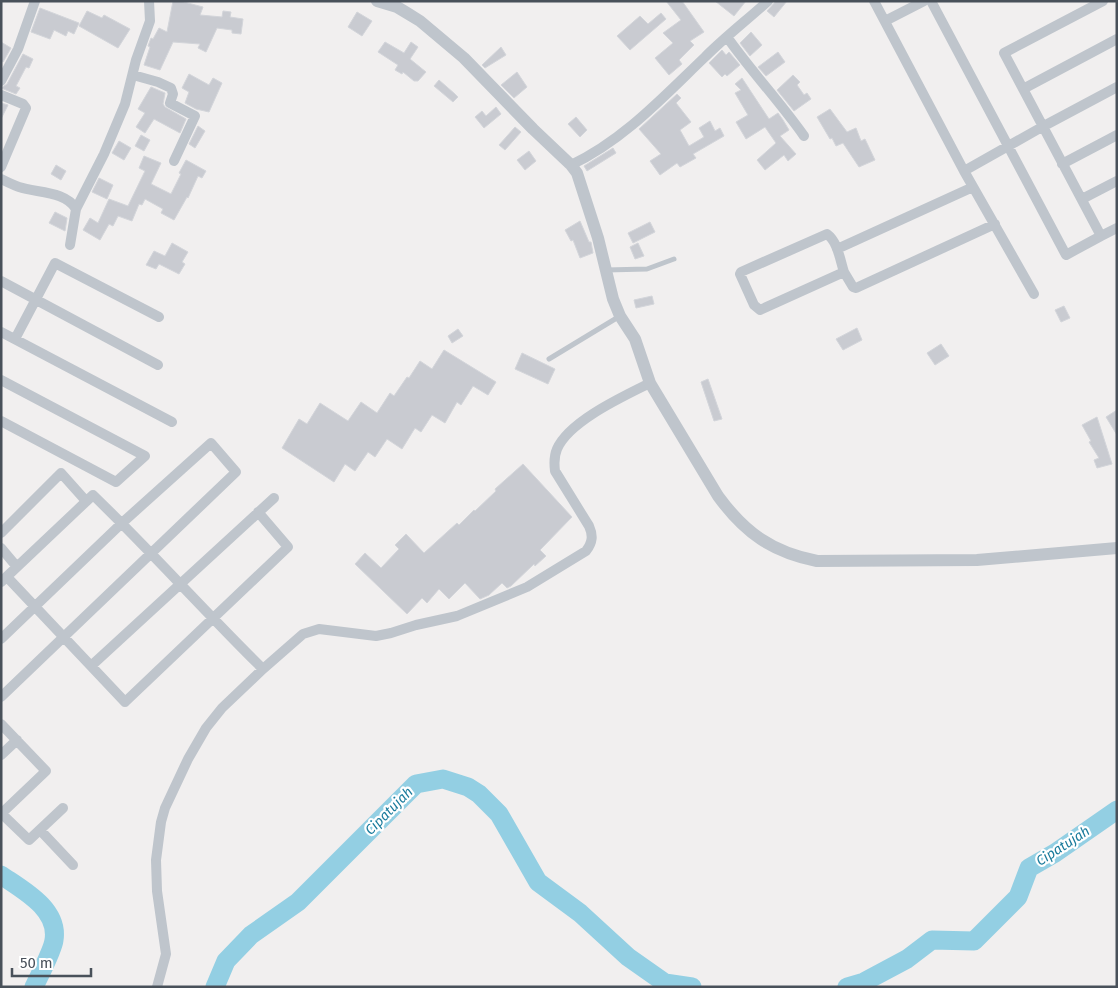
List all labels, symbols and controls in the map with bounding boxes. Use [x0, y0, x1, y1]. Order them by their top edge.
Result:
water label: Cipatujah [361, 783, 417, 839]
water label: Cipatujah [1033, 822, 1093, 870]
scale bar [12, 946, 91, 978]
text: 50 m [20, 954, 53, 972]

